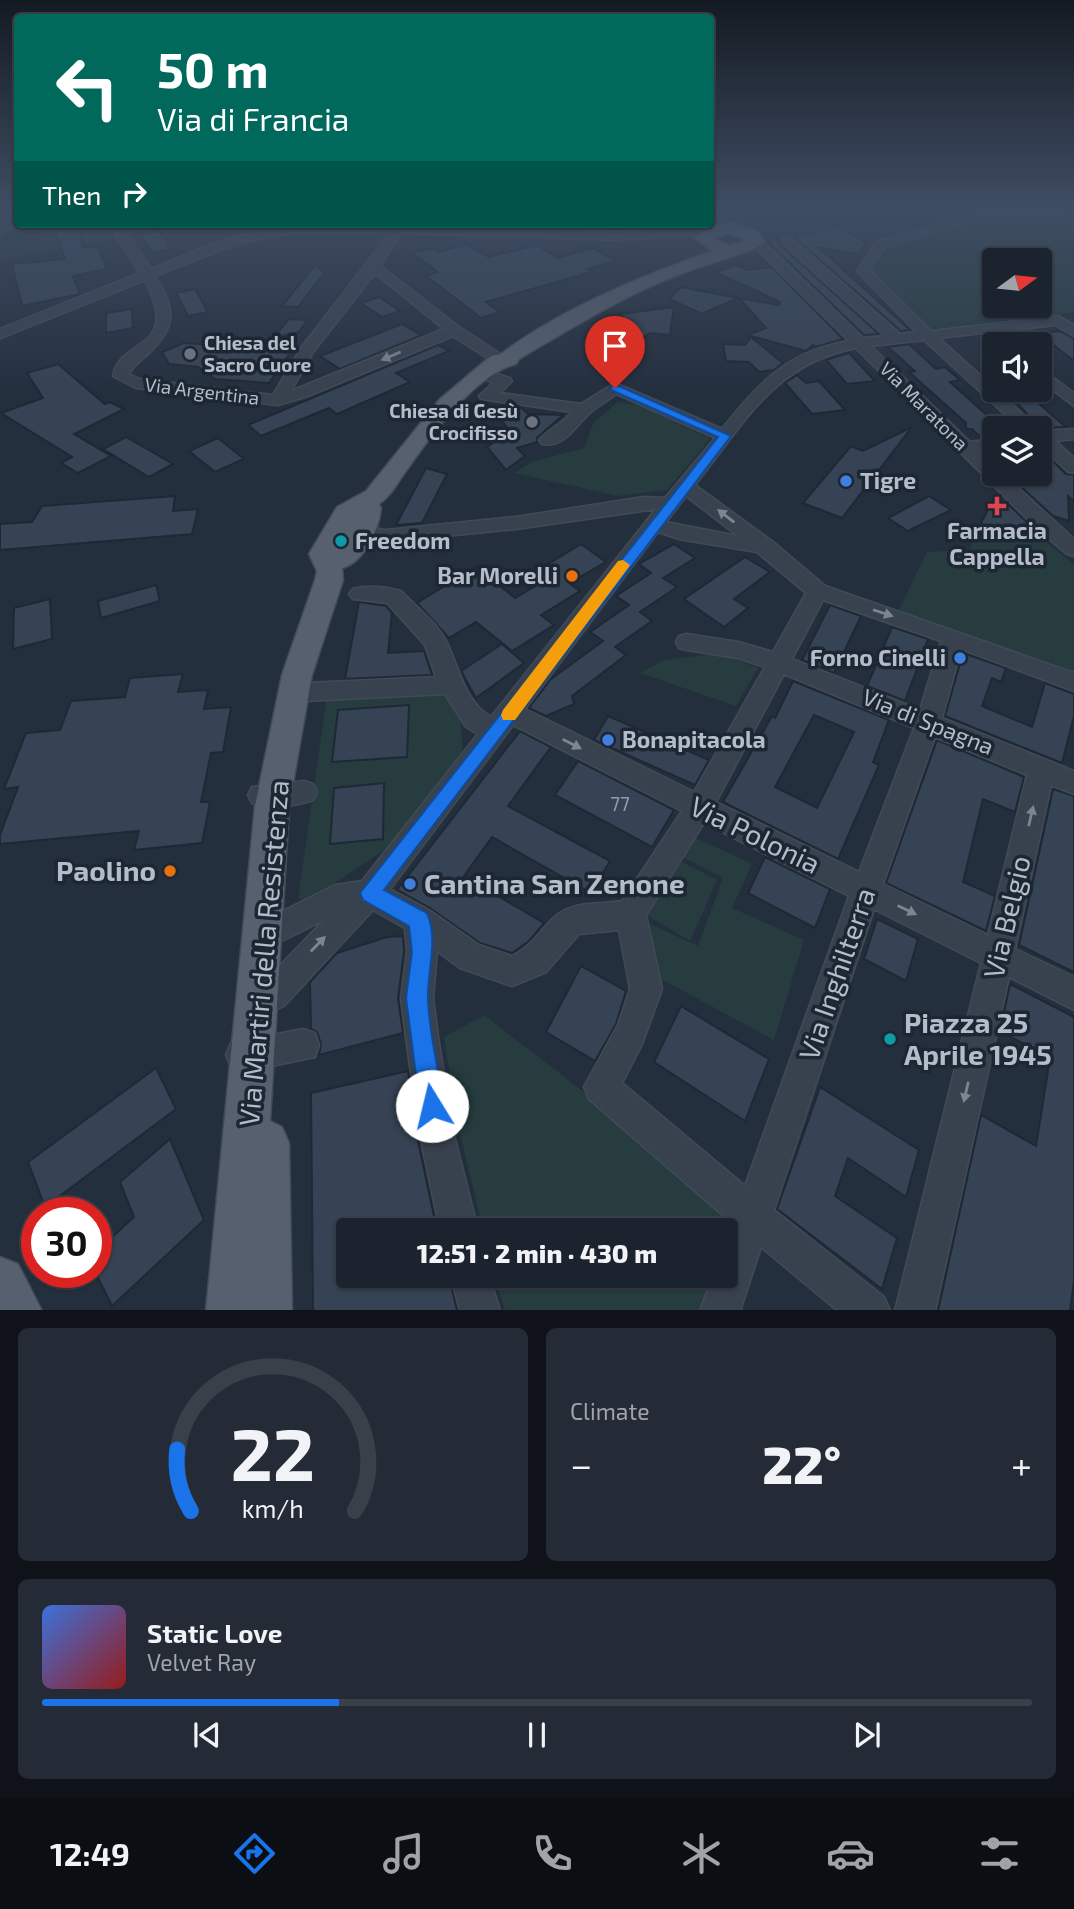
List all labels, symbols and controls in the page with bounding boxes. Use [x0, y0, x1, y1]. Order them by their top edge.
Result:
text: 50 m [157, 39, 269, 98]
icon: left [42, 42, 133, 133]
text: Via di Francia [157, 99, 349, 137]
icon: right [115, 175, 153, 213]
text: Then [42, 179, 101, 210]
north arrow [982, 248, 1052, 318]
map controls [982, 248, 1052, 486]
pin [585, 316, 645, 388]
icon: arrive [596, 327, 634, 365]
place label: Chiesa del Sacro Cuore [204, 331, 312, 376]
button: sound [982, 332, 1052, 402]
marker: Chiesa del Sacro Cuore [182, 346, 198, 362]
one-way arrow [381, 350, 401, 362]
street label: Via Maratona [875, 357, 973, 455]
street label: Via Argentina [144, 372, 261, 409]
place label: Chiesa di Gesù Crocifisso [389, 399, 518, 444]
marker: Chiesa di Gesù Crocifisso [524, 414, 540, 430]
button: layers [982, 416, 1052, 486]
place label: Tigre [860, 466, 916, 494]
marker: Tigre [838, 473, 854, 489]
marker: Farmacia Cappella [989, 498, 1005, 514]
one-way arrow [718, 509, 736, 524]
place label: Farmacia Cappella [947, 516, 1047, 570]
place label: Freedom [355, 526, 451, 554]
marker: Freedom [333, 533, 349, 549]
place label: Bar Morelli [437, 561, 558, 589]
marker: Bar Morelli [564, 568, 580, 584]
one-way arrow [873, 608, 894, 618]
place label: Forno Cinelli [810, 643, 946, 671]
marker: Forno Cinelli [952, 650, 968, 666]
street label: Via di Spagna [859, 682, 998, 760]
place label: Bonapitacola [622, 725, 766, 753]
marker: Bonapitacola [600, 732, 616, 748]
one-way arrow [562, 738, 582, 749]
street label: Via Martiri della Resistenza [231, 778, 295, 1127]
street label: Via Polonia [685, 788, 826, 880]
house number: 77 [610, 792, 630, 815]
one-way arrow [1026, 805, 1037, 827]
street label: Via Belgio [975, 852, 1037, 981]
place label: Paolino [56, 853, 156, 887]
marker: Paolino [162, 863, 178, 879]
place label: Cantina San Zenone [424, 866, 685, 900]
marker: Cantina San Zenone [402, 876, 418, 892]
street label: Via Inghilterra [791, 883, 881, 1064]
one-way arrow [897, 904, 917, 915]
one-way arrow [310, 936, 326, 953]
place label: Piazza 25 Aprile 1945 [904, 1005, 1052, 1071]
marker: Piazza 25 Aprile 1945 [882, 1031, 898, 1047]
position arrow [395, 1069, 469, 1143]
one-way arrow [960, 1081, 971, 1103]
speed limit sign: 30 [21, 1197, 112, 1288]
text: 12:51 · 2 min · 430 m [417, 1237, 657, 1268]
text: Climate [570, 1397, 650, 1425]
text: 22 [231, 1408, 315, 1496]
text: 22° [762, 1432, 841, 1494]
text: − [570, 1441, 592, 1487]
text: + [1011, 1441, 1032, 1487]
text: km/h [242, 1492, 304, 1522]
text: Static Love [147, 1617, 283, 1648]
text: Velvet Ray [147, 1648, 256, 1676]
icon: previous [188, 1716, 226, 1754]
icon: pause [518, 1716, 556, 1754]
icon: next [848, 1716, 886, 1754]
icon: directions [230, 1829, 279, 1878]
icon: music [379, 1829, 428, 1878]
icon: phone [528, 1829, 577, 1878]
icon: climate [677, 1829, 726, 1878]
icon: car [826, 1829, 875, 1878]
icon: filters [975, 1829, 1024, 1878]
text: 12:49 [50, 1834, 130, 1872]

